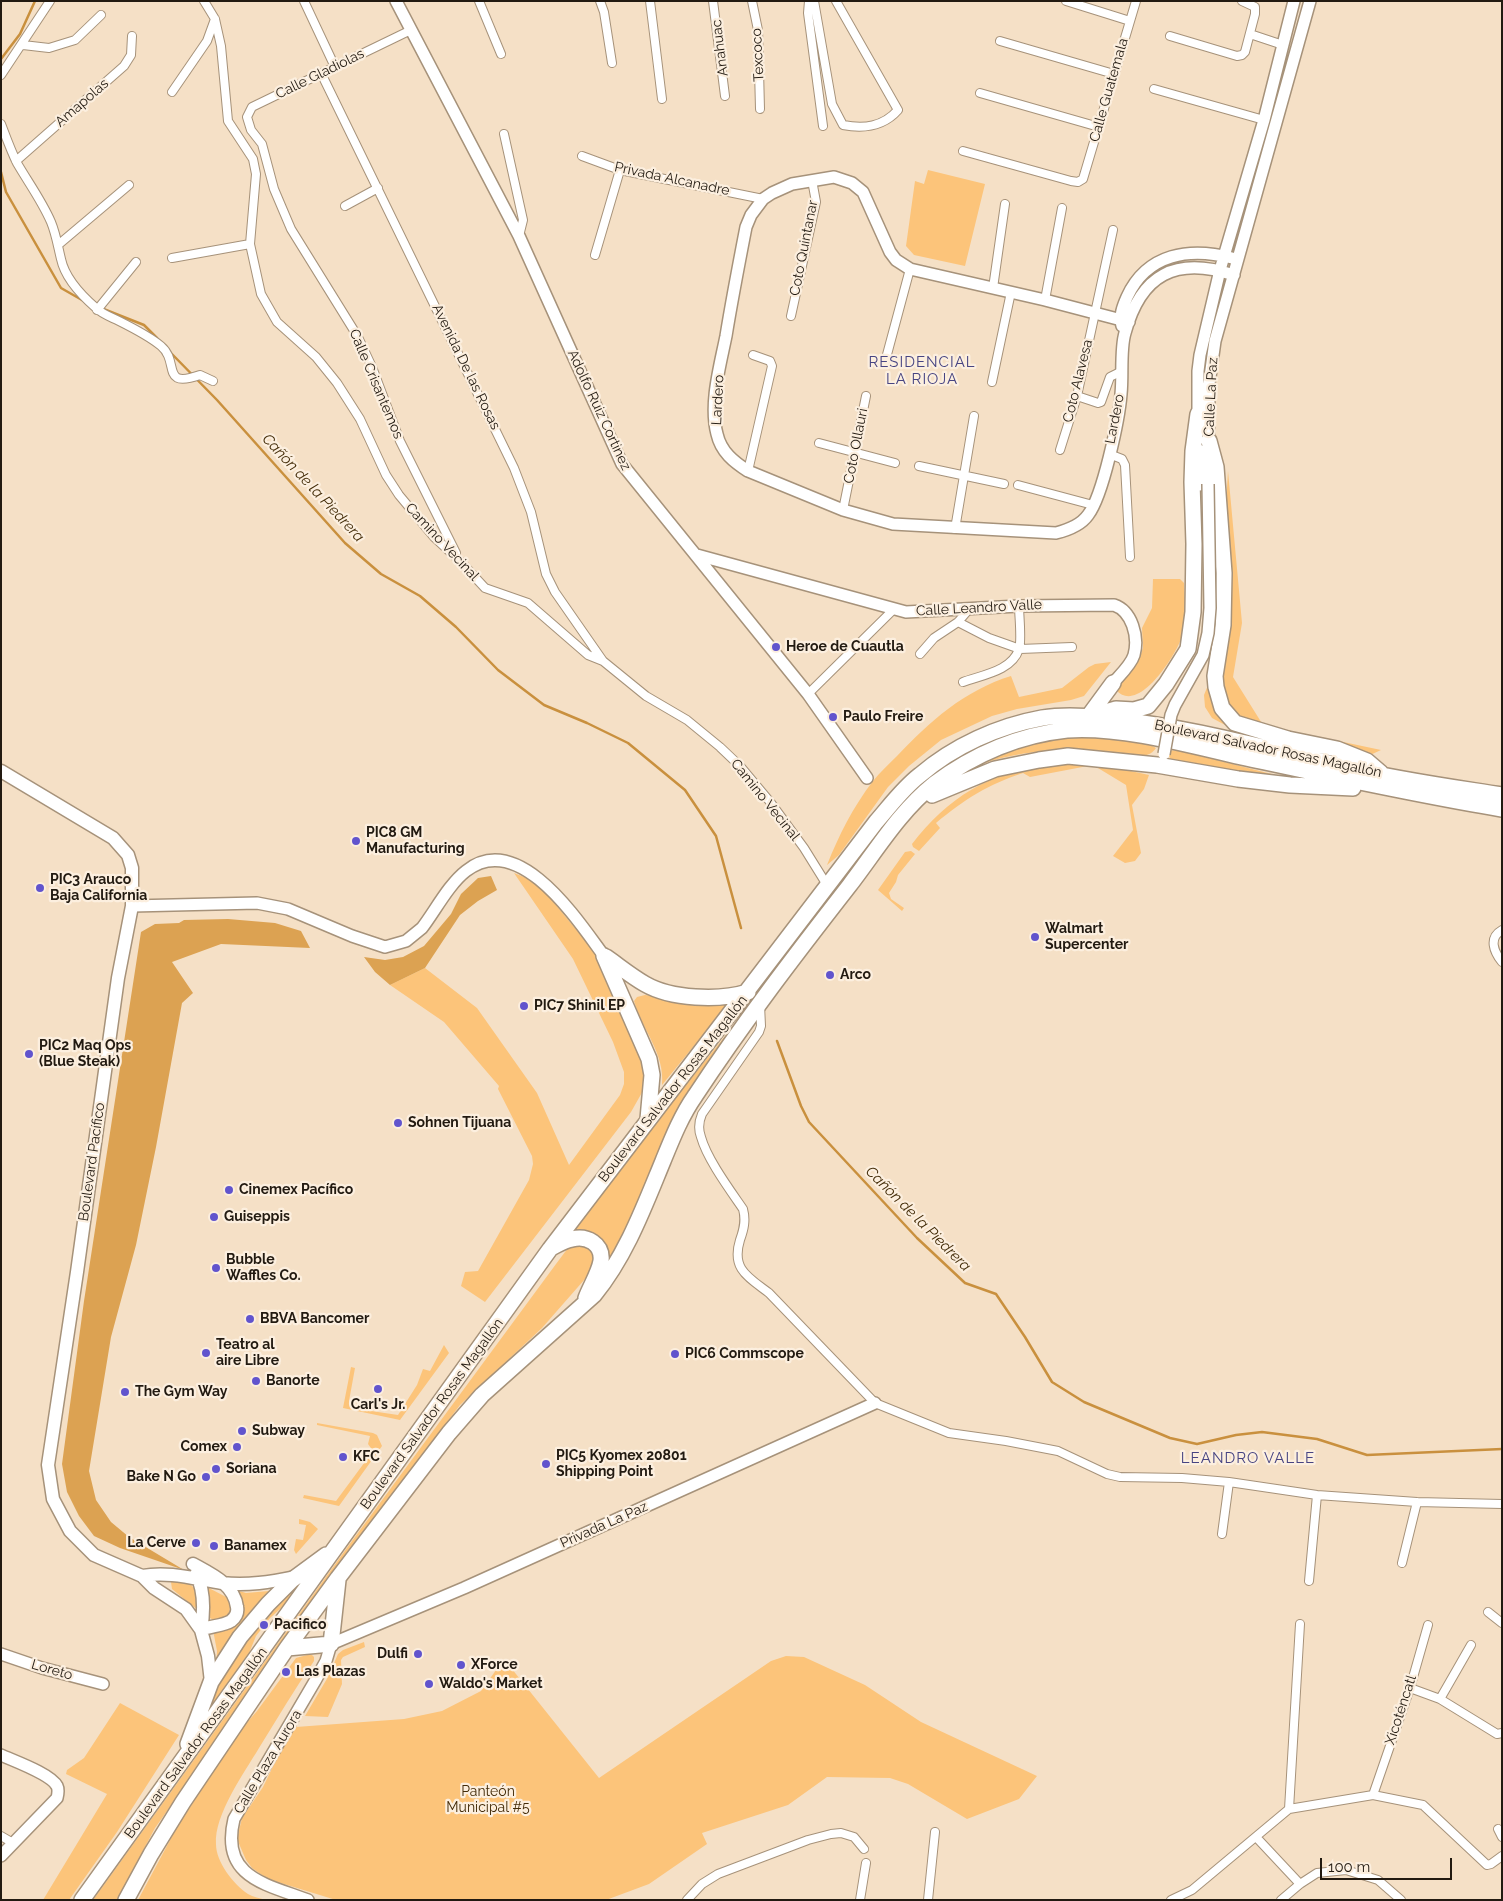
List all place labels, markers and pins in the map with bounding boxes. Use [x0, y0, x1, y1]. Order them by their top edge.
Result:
place label: Heroe de Cuautla [786, 639, 904, 655]
marker: Heroe de Cuautla [770, 641, 782, 653]
place label: Paulo Freire [843, 709, 923, 725]
marker: Paulo Freire [827, 711, 839, 723]
place label: PIC8 GM Manufacturing [366, 825, 465, 858]
marker: PIC8 GM Manufacturing [350, 835, 362, 847]
place label: PIC3 Arauco Baja California [50, 872, 147, 904]
marker: PIC3 Arauco Baja California [34, 882, 46, 894]
place label: Walmart Supercenter [1045, 921, 1129, 954]
marker: Walmart Supercenter [1029, 931, 1041, 943]
place label: Arco [840, 967, 871, 983]
marker: Arco [824, 969, 836, 981]
place label: PIC7 Shinil EP [534, 998, 625, 1014]
marker: PIC7 Shinil EP [518, 1000, 530, 1012]
place label: PIC2 Maq Ops (Blue Steak) [39, 1038, 131, 1070]
marker: PIC2 Maq Ops (Blue Steak) [23, 1048, 35, 1060]
place label: Sohnen Tijuana [408, 1115, 511, 1131]
marker: Sohnen Tijuana [392, 1117, 404, 1129]
place label: Cinemex Pacífico [239, 1182, 353, 1198]
marker: Cinemex Pacífico [223, 1184, 235, 1196]
place label: Guiseppis [224, 1209, 290, 1225]
marker: Guiseppis [208, 1211, 220, 1223]
place label: Bubble Waffles Co. [226, 1252, 301, 1284]
marker: Bubble Waffles Co. [210, 1262, 222, 1274]
place label: BBVA Bancomer [260, 1311, 369, 1327]
marker: BBVA Bancomer [244, 1313, 256, 1325]
place label: Teatro al aire Libre [216, 1337, 279, 1370]
place label: PIC6 Commscope [685, 1346, 804, 1362]
marker: Teatro al aire Libre [200, 1347, 212, 1359]
marker: PIC6 Commscope [669, 1348, 681, 1360]
place label: Banorte [266, 1373, 320, 1389]
marker: Banorte [250, 1375, 262, 1387]
marker: Carl's Jr. [372, 1383, 384, 1395]
place label: The Gym Way [135, 1384, 227, 1400]
marker: The Gym Way [119, 1386, 131, 1398]
place label: Carl's Jr. [351, 1397, 405, 1413]
place label: Subway [252, 1423, 305, 1439]
marker: Subway [236, 1425, 248, 1437]
place label: Comex [180, 1439, 227, 1455]
marker: Comex [231, 1441, 243, 1453]
place label: PIC5 Kyomex 20801 Shipping Point [556, 1448, 687, 1480]
place label: KFC [353, 1449, 380, 1465]
marker: KFC [337, 1451, 349, 1463]
marker: PIC5 Kyomex 20801 Shipping Point [540, 1458, 552, 1470]
place label: Soriana [226, 1461, 277, 1477]
marker: Soriana [210, 1463, 222, 1475]
place label: Bake N Go [127, 1469, 196, 1485]
marker: Bake N Go [200, 1471, 212, 1483]
place label: La Cerve [127, 1535, 186, 1551]
marker: La Cerve [190, 1537, 202, 1549]
place label: Banamex [224, 1538, 287, 1554]
marker: Banamex [208, 1540, 220, 1552]
place label: Pacifico [274, 1617, 326, 1633]
marker: Pacifico [258, 1619, 270, 1631]
place label: Dulfi [377, 1646, 408, 1662]
marker: Dulfi [412, 1648, 424, 1660]
place label: XForce [471, 1657, 518, 1673]
marker: XForce [455, 1659, 467, 1671]
place label: Las Plazas [296, 1664, 366, 1680]
marker: Las Plazas [280, 1666, 292, 1678]
place label: Waldo's Market [439, 1676, 543, 1692]
marker: Waldo's Market [423, 1678, 435, 1690]

